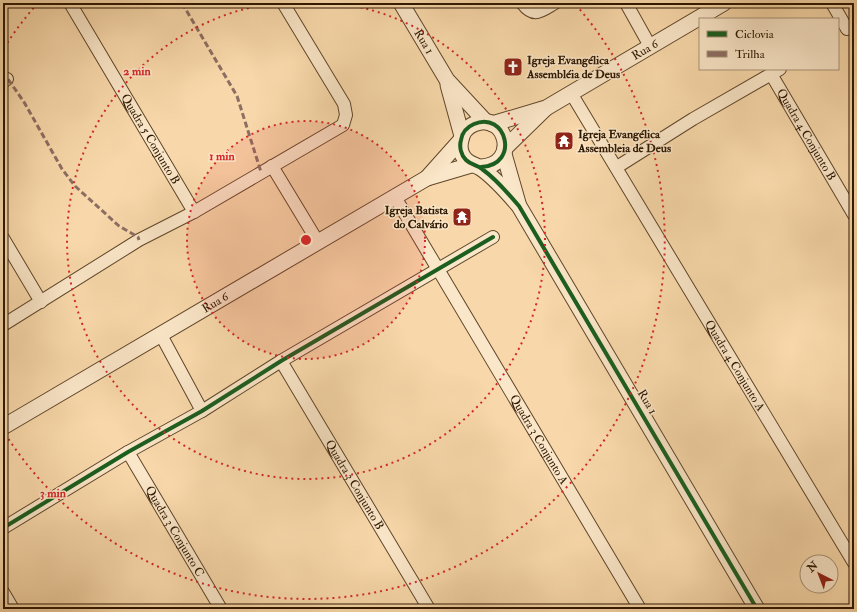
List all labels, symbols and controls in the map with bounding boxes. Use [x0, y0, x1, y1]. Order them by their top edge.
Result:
legend [699, 18, 839, 70]
street label: Rua 1 [411, 26, 437, 57]
text: Ciclovia [735, 27, 775, 42]
street label: Rua 6 [629, 36, 662, 63]
text: Trilha [735, 47, 766, 62]
place label: Igreja Evangélica Assembléia de Deus [526, 53, 620, 82]
church icon: Igreja Evangélica Assembléia de Deus [502, 56, 524, 78]
text: 2 min [123, 64, 151, 79]
street label: Quadra 4 Conjunto B [774, 86, 839, 183]
street label: Quadra 5 Conjunto B [118, 91, 183, 187]
place label: Igreja Evangélica Assembleia de Deus [577, 127, 671, 156]
temple icon: Igreja Evangélica Assembleia de Deus [553, 130, 575, 152]
text: 1 min [209, 149, 236, 164]
place label: Igreja Batista do Calvário [385, 203, 449, 232]
temple icon: Igreja Batista do Calvário [451, 206, 473, 228]
centre of rings [299, 233, 313, 247]
street label: Rua 6 [199, 288, 232, 316]
street label: Quadra 4 Conjunto A [702, 317, 768, 414]
street label: Rua 1 [634, 387, 660, 417]
street label: Quadra 3 Conjunto A [507, 392, 572, 487]
street label: Quadra 3 Conjunto B [322, 437, 387, 532]
street label: Quadra 3 Conjunto C [142, 483, 208, 580]
text: 3 min [40, 486, 67, 501]
north arrow [799, 554, 839, 594]
text: N [804, 558, 822, 576]

